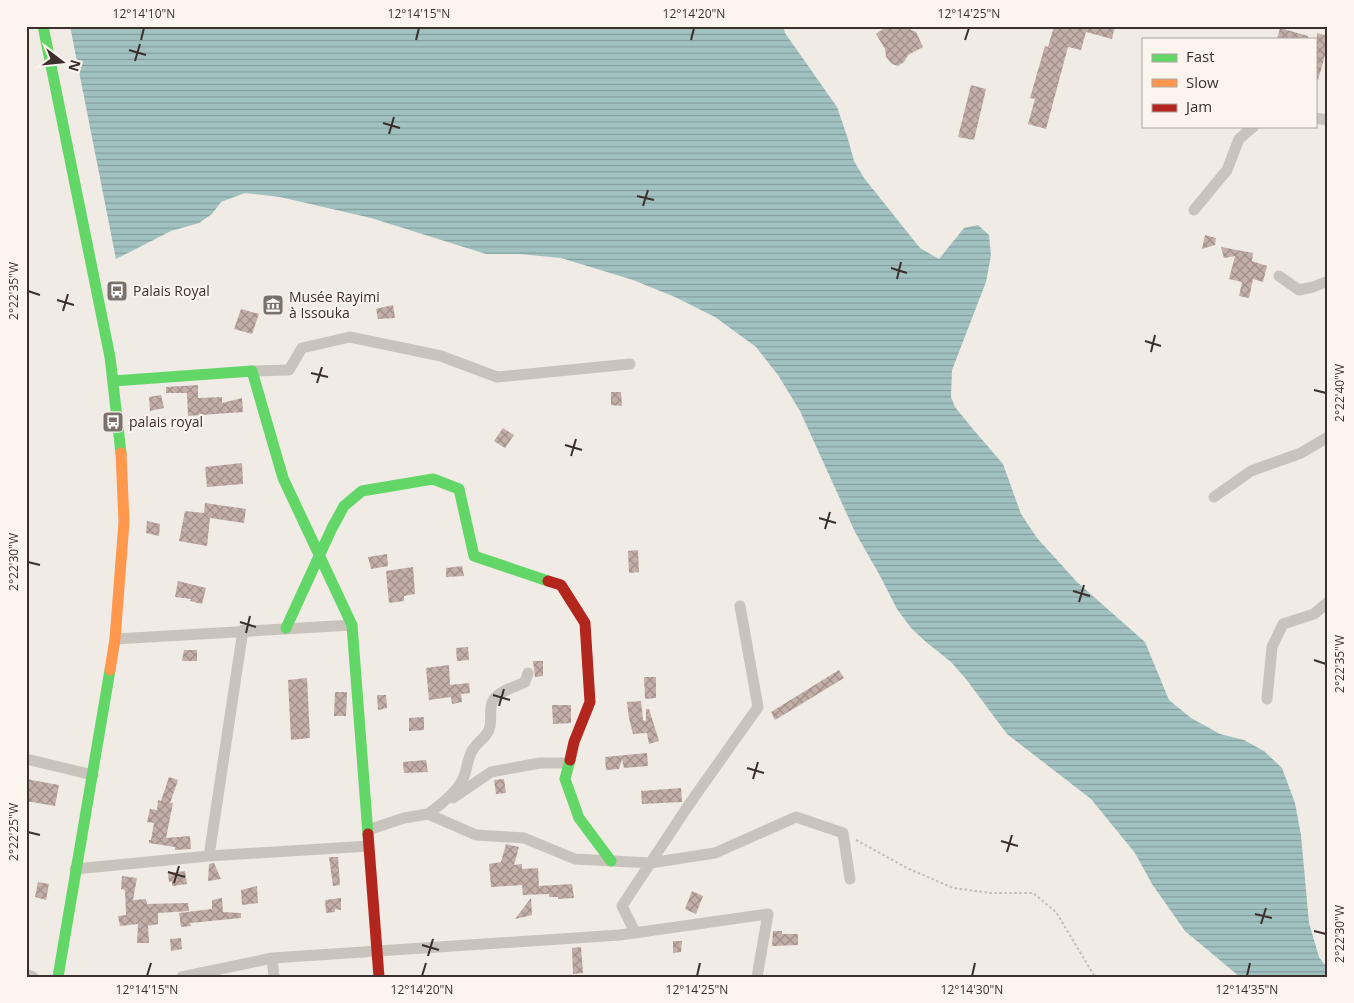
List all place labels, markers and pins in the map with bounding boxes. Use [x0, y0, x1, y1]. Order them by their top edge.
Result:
bus stop icon: Palais Royal [105, 279, 129, 303]
place label: Palais Royal [133, 281, 210, 300]
place label: Musée Rayimi à Issouka [289, 287, 380, 322]
museum icon: Musée Rayimi à Issouka [261, 293, 285, 317]
bus stop icon: palais royal [101, 410, 125, 434]
place label: palais royal [129, 412, 203, 431]

